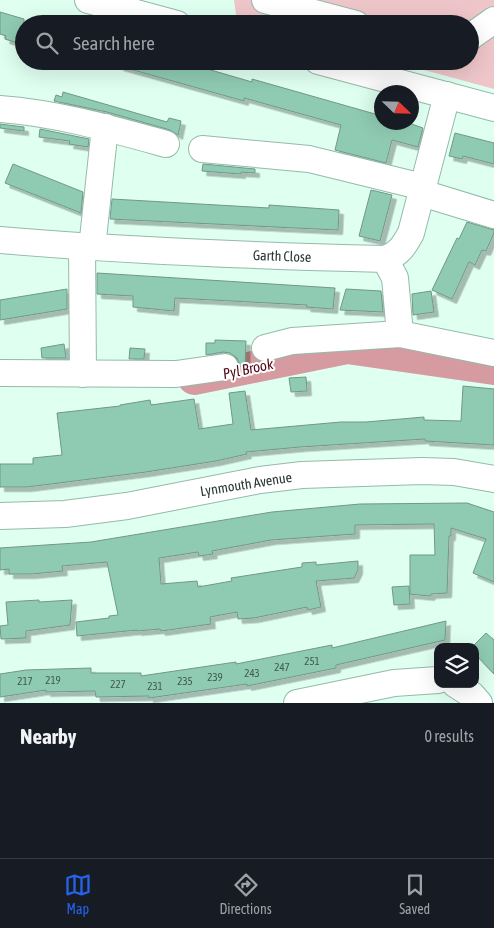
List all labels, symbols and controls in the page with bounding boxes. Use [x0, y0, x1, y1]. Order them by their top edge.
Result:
search box [15, 15, 479, 70]
icon: search [33, 29, 61, 57]
text: Search here [73, 32, 155, 54]
north arrow [374, 85, 419, 130]
street label: Garth Close [253, 247, 311, 265]
water label: Pyl Brook [221, 355, 275, 382]
street label: Lynmouth Avenue [199, 469, 293, 499]
map controls [434, 643, 479, 688]
button: layers [434, 643, 479, 688]
house number: 251 [304, 655, 320, 667]
house number: 247 [274, 661, 290, 673]
house number: 243 [244, 667, 260, 679]
house number: 239 [207, 671, 223, 683]
house number: 219 [45, 674, 61, 686]
house number: 217 [17, 675, 33, 687]
house number: 235 [177, 675, 193, 687]
house number: 227 [110, 678, 126, 690]
house number: 231 [147, 680, 163, 692]
text: Nearby [20, 724, 76, 748]
text: 0 results [424, 727, 474, 745]
tab: Map [64, 871, 92, 917]
tab: Directions [219, 871, 272, 917]
tab: Saved [399, 871, 430, 917]

